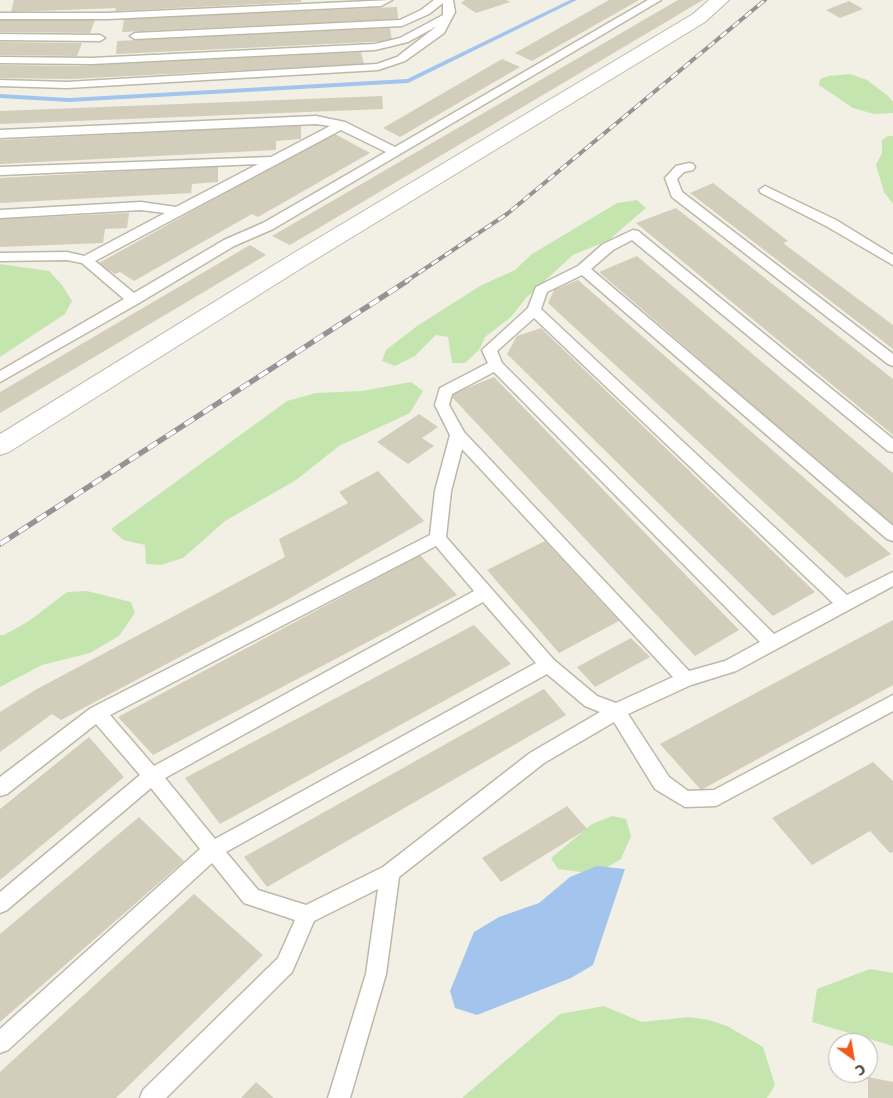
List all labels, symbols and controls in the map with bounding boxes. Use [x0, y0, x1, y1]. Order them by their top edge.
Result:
north arrow [828, 1033, 878, 1083]
text: С [852, 1060, 870, 1081]

